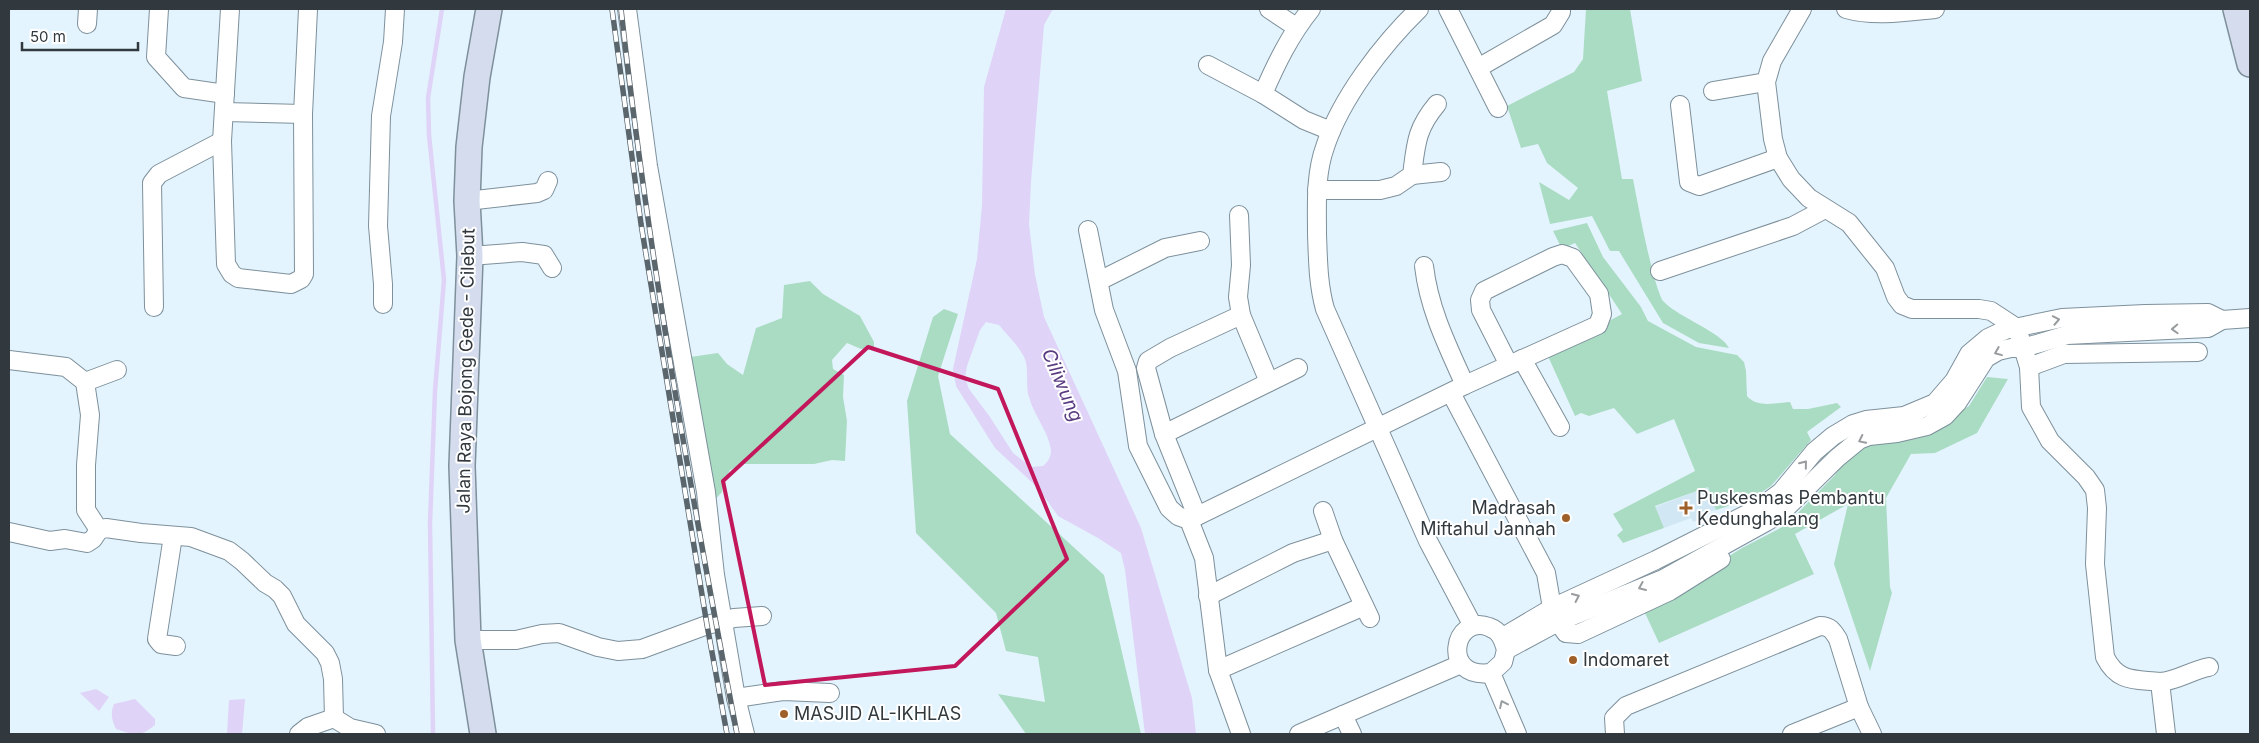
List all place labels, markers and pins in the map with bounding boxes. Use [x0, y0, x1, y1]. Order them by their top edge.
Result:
place label: Puskesmas Pembantu Kedunghalang [1697, 487, 1885, 529]
place label: Madrasah Miftahul Jannah [1420, 497, 1556, 539]
marker: Puskesmas Pembantu Kedunghalang [1679, 501, 1693, 515]
marker: Madrasah Miftahul Jannah [1560, 512, 1572, 524]
place label: Indomaret [1583, 649, 1669, 670]
marker: Indomaret [1567, 654, 1579, 666]
place label: MASJID AL-IKHLAS [794, 703, 961, 724]
marker: MASJID AL-IKHLAS [778, 708, 790, 720]

